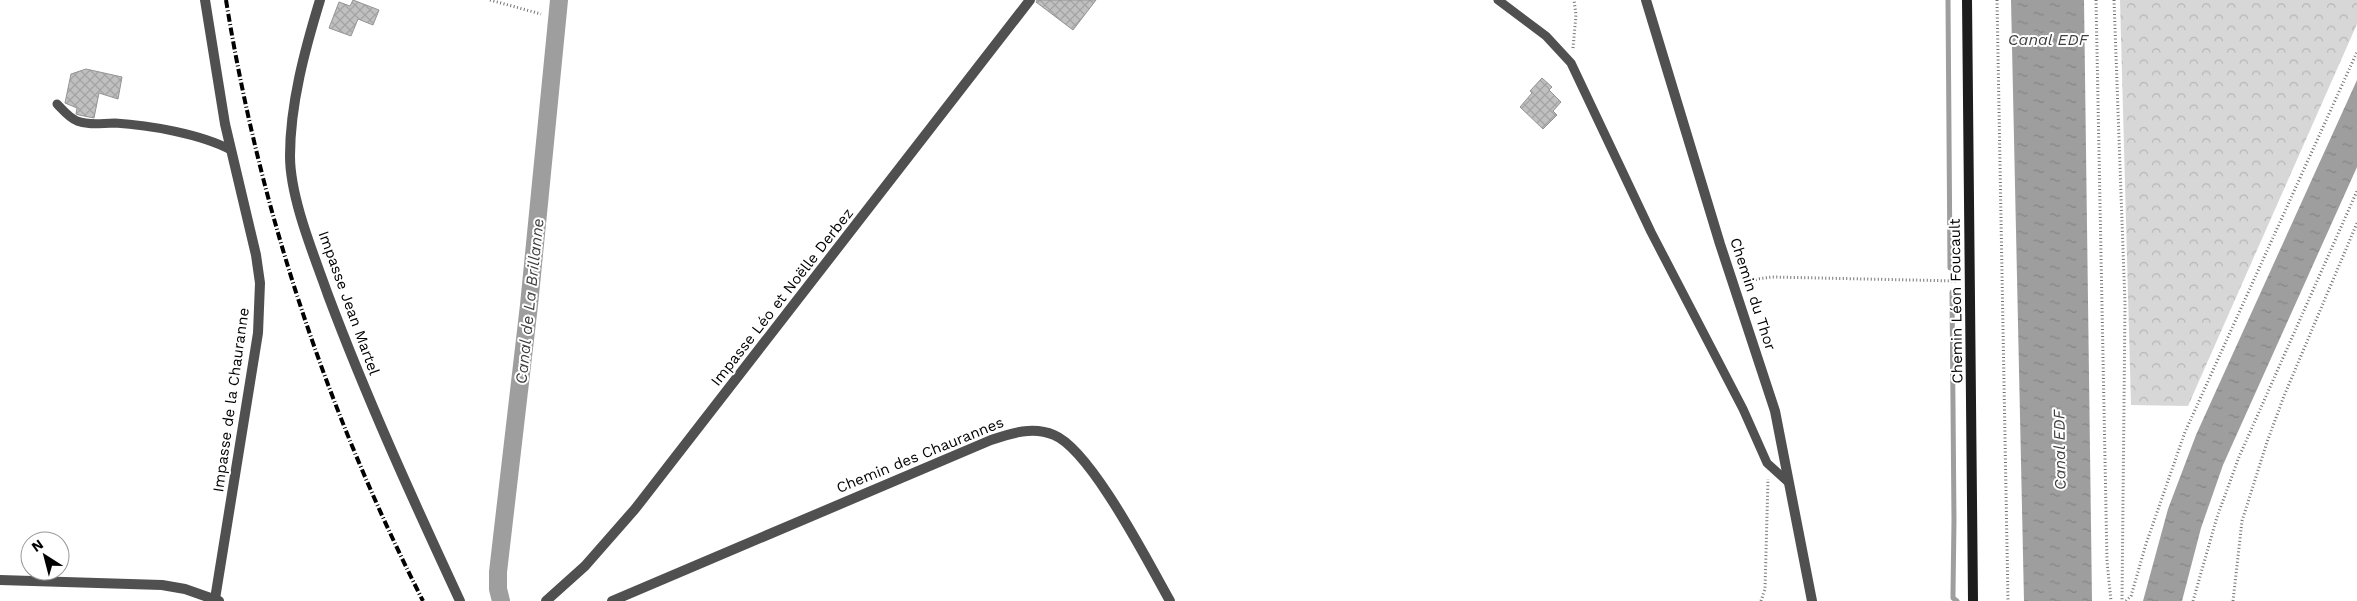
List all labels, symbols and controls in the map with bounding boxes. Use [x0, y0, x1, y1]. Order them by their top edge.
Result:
water label: Canal EDF [2008, 30, 2090, 49]
street label: Impasse Léo et Noëlle Derbez [707, 205, 857, 389]
water label: Canal de La Brillanne [511, 217, 548, 385]
street label: Chemin Léon Foucault [1946, 218, 1966, 384]
street label: Impasse Jean Martel [315, 228, 384, 378]
street label: Chemin du Thor [1726, 235, 1780, 353]
street label: Impasse de la Chauranne [209, 307, 253, 493]
water label: Canal EDF [2049, 408, 2070, 490]
street label: Chemin des Chaurannes [834, 413, 1006, 497]
north arrow [20, 531, 70, 581]
text: N [28, 536, 46, 555]

